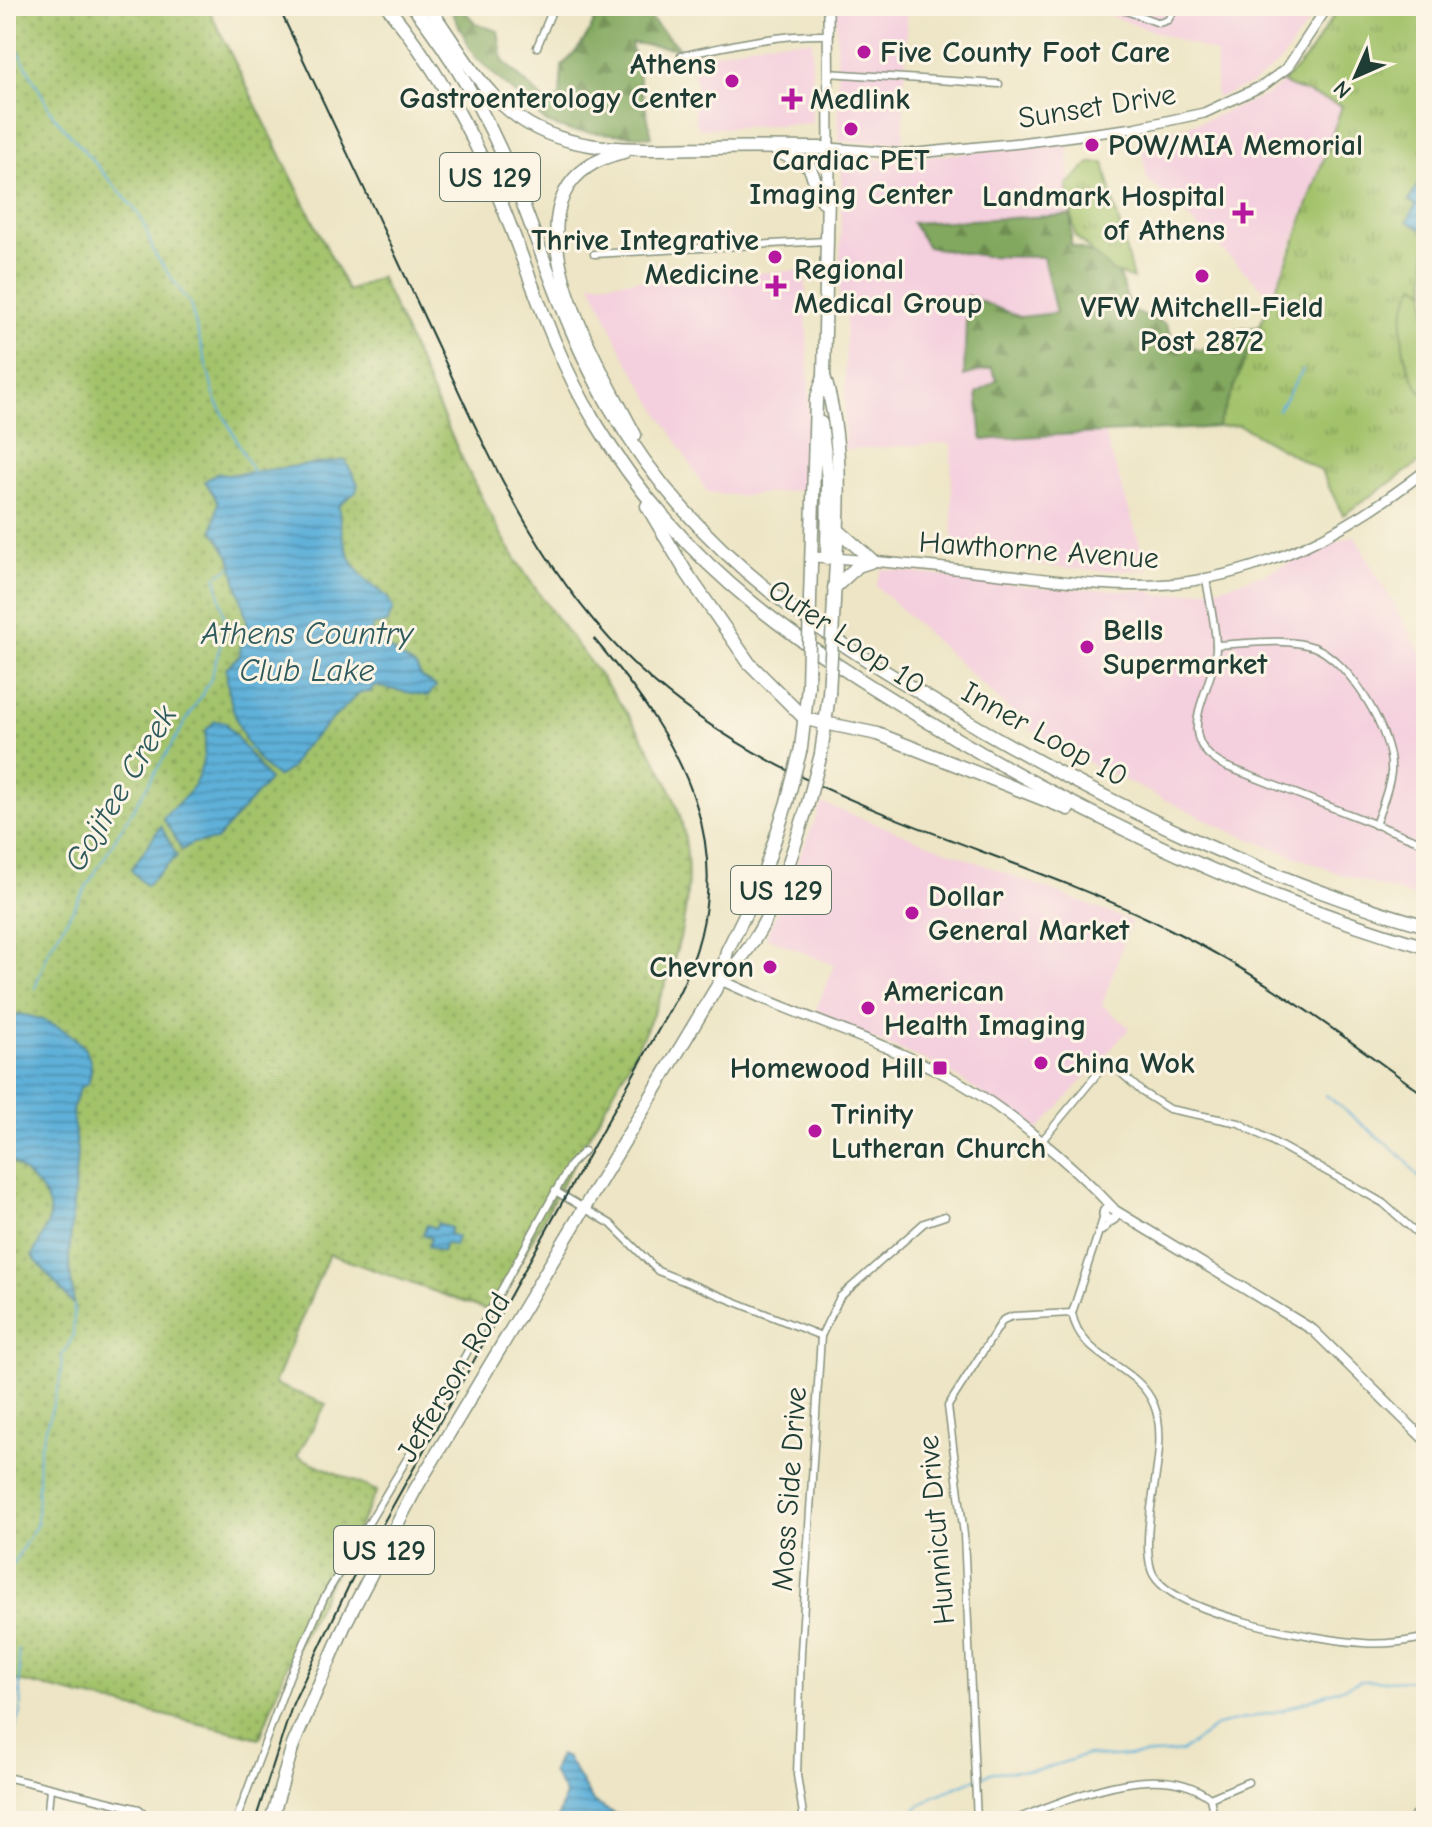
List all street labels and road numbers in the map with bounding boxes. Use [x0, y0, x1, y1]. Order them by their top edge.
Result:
street label: Sunset Drive [1016, 77, 1178, 136]
road number: US 129 [440, 153, 540, 201]
street label: Hawthorne Avenue [918, 525, 1160, 576]
street label: Outer Loop 10 [762, 572, 932, 703]
street label: Inner Loop 10 [956, 674, 1134, 794]
road number: US 129 [731, 866, 831, 914]
street label: Jefferson Road [389, 1286, 518, 1468]
street label: Moss Side Drive [765, 1386, 814, 1592]
street label: Hunnicut Drive [911, 1434, 962, 1626]
road number: US 129 [334, 1526, 434, 1574]

